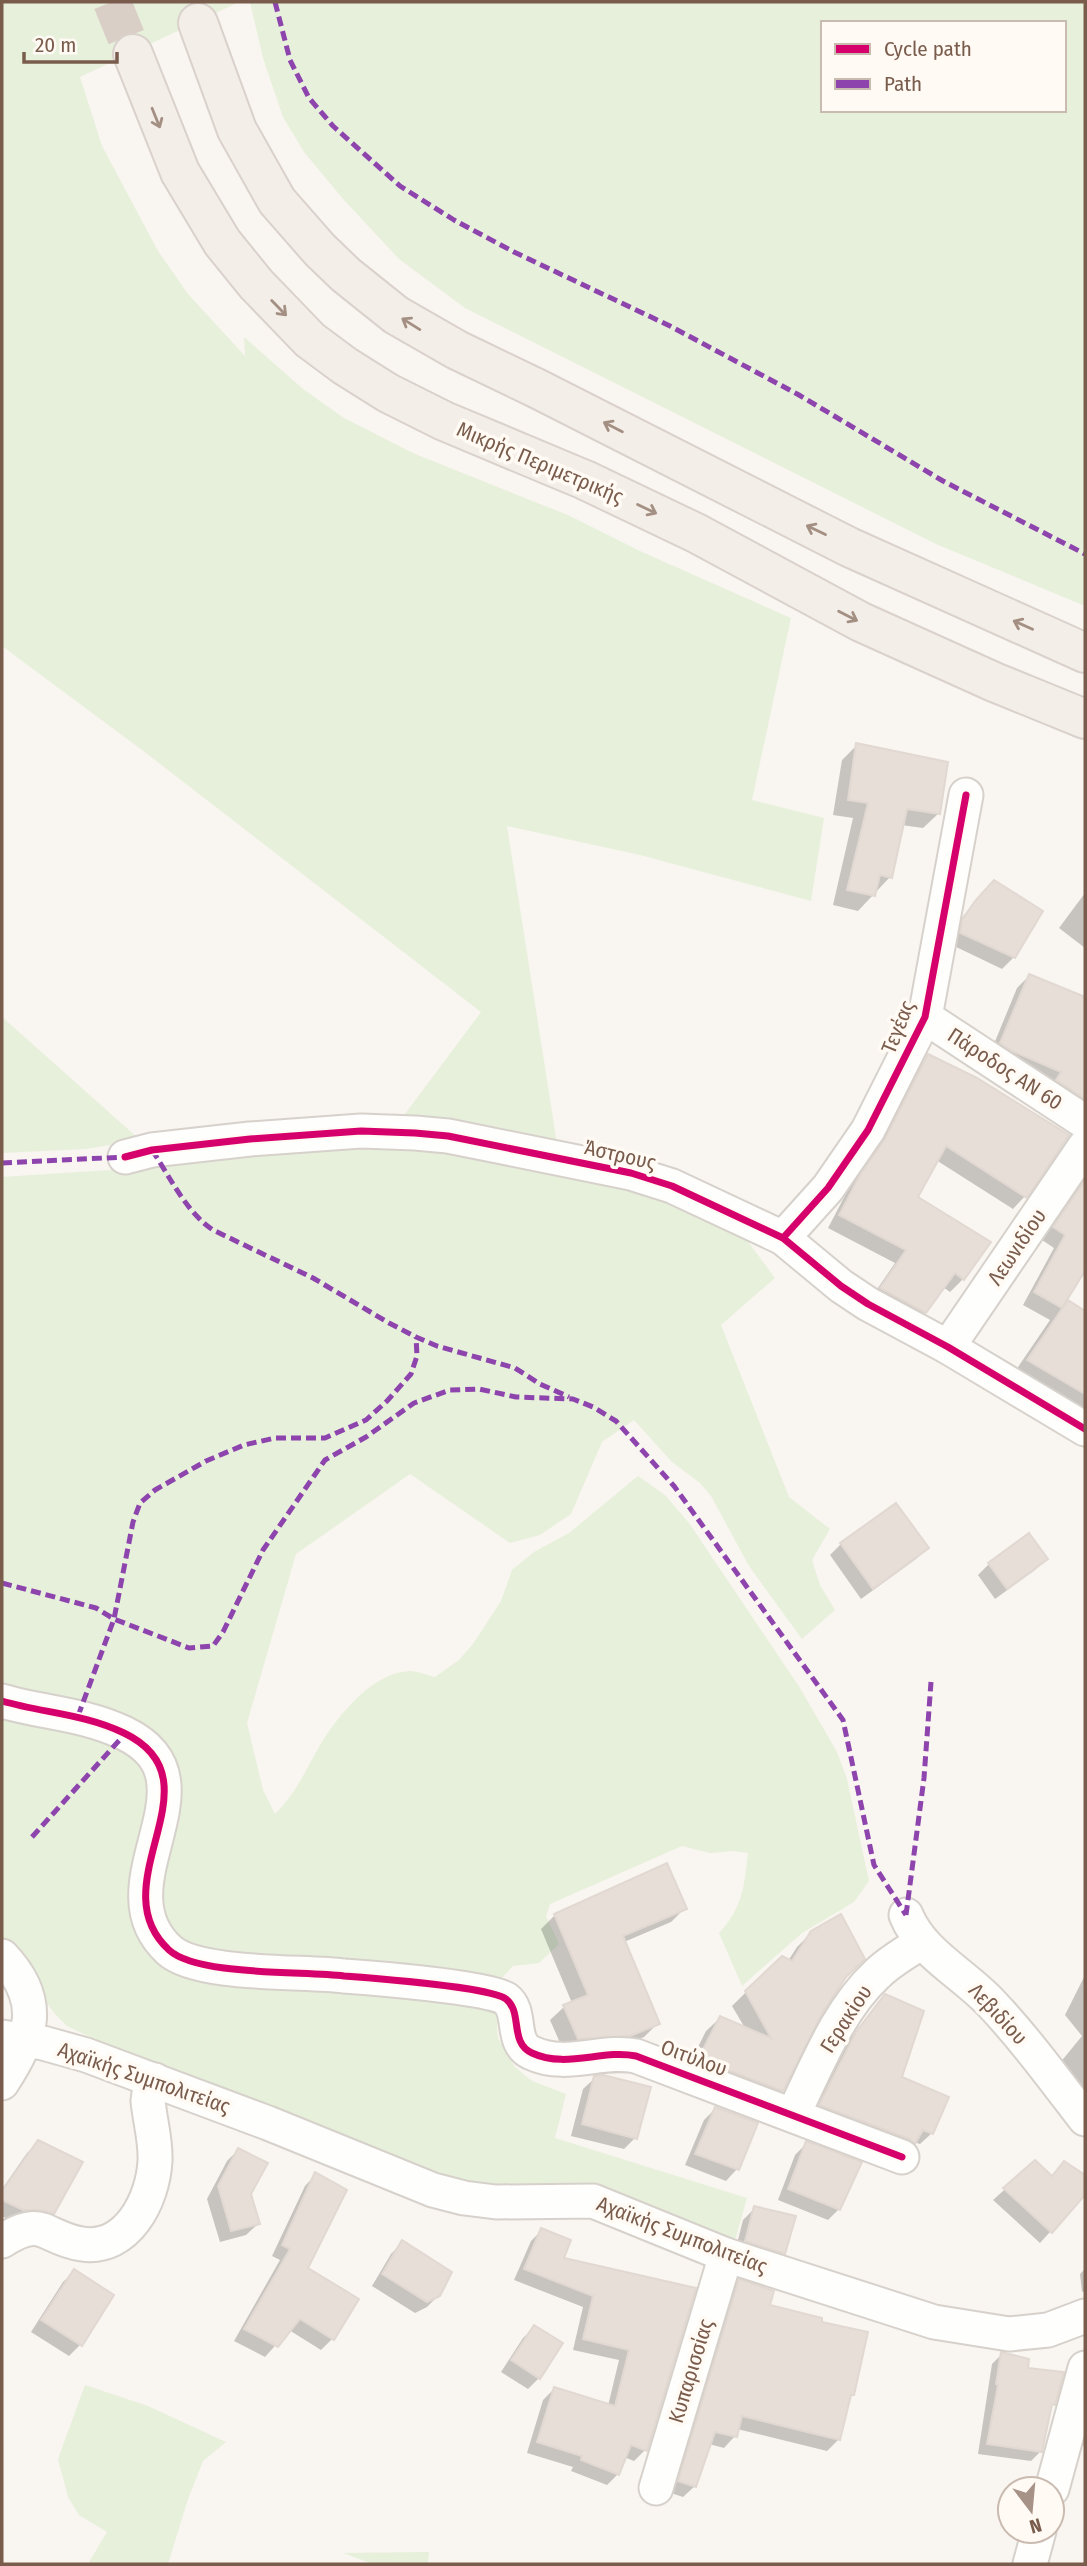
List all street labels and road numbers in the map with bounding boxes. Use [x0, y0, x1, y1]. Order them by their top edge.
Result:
street label: Μικρής Περιμετρικής [453, 416, 627, 510]
street label: Τεγέας [876, 997, 920, 1057]
street label: Πάροδος ΑΝ 60 [943, 1022, 1067, 1116]
street label: Άστρους [582, 1134, 659, 1176]
street label: Λεωνιδίου [982, 1204, 1052, 1290]
street label: Λεβιδίου [963, 1978, 1033, 2050]
street label: Γερακίου [814, 1980, 878, 2058]
street label: Οιτύλου [657, 2034, 731, 2082]
street label: Αχαϊκής Συμπολιτείας [55, 2036, 234, 2120]
street label: Αχαϊκής Συμπολιτείας [593, 2191, 771, 2279]
street label: Κυπαρισσίας [663, 2316, 719, 2426]

